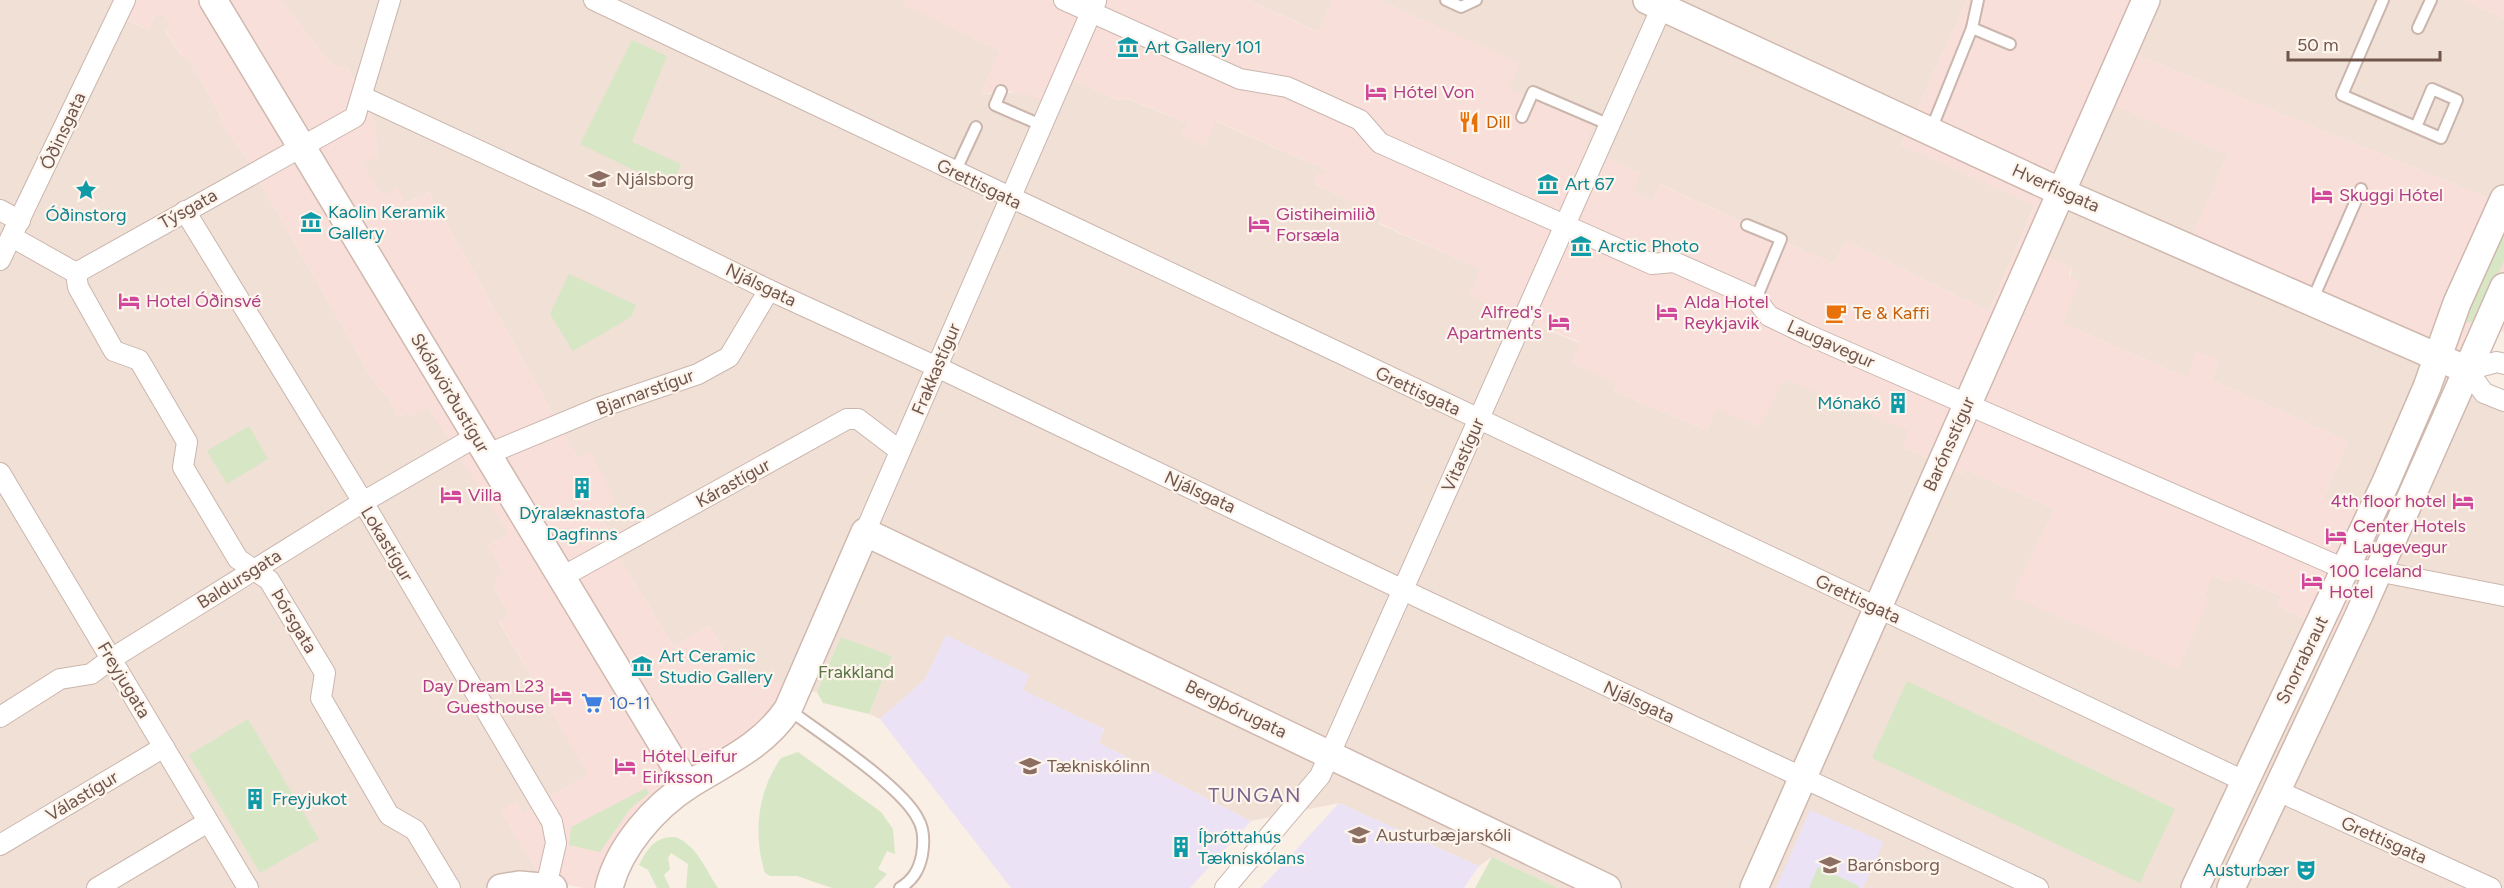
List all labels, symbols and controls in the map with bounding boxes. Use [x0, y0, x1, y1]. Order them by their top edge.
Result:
scale bar [2288, 24, 2440, 62]
text: 50 m [2297, 34, 2339, 56]
museum icon: Art Gallery 101 [1116, 35, 1140, 59]
place label: Art Gallery 101 [1145, 36, 1262, 58]
hotel icon: Hótel Von [1364, 80, 1388, 104]
place label: Hótel Von [1393, 81, 1474, 103]
street label: Óðinsgata [36, 89, 90, 173]
restaurant icon: Dill [1457, 110, 1481, 134]
place label: Dill [1486, 111, 1510, 133]
street label: Grettisgata [933, 154, 1025, 214]
street label: Hverfisgata [2009, 159, 2103, 217]
school or university icon: Njálsborg [587, 167, 611, 191]
place label: Njálsborg [616, 168, 694, 190]
museum icon: Art 67 [1536, 172, 1560, 196]
place label: Art 67 [1565, 173, 1615, 195]
place icon: Óðinstorg [74, 178, 98, 202]
hotel icon: Skuggi Hótel [2310, 183, 2334, 207]
street label: Týsgata [155, 184, 221, 234]
place label: Skuggi Hótel [2339, 184, 2443, 206]
place label: Kaolin Keramik Gallery [328, 201, 445, 244]
place label: Gistiheimilið Forsæla [1276, 203, 1375, 246]
place label: Óðinstorg [46, 204, 126, 226]
museum icon: Kaolin Keramik Gallery [299, 210, 323, 234]
hotel icon: Gistiheimilið Forsæla [1247, 212, 1271, 236]
museum icon: Arctic Photo [1569, 234, 1593, 258]
place label: Arctic Photo [1598, 235, 1699, 257]
street label: Njálsgata [722, 258, 800, 312]
hotel icon: Hotel Óðinsvé [117, 289, 141, 313]
place label: Hotel Óðinsvé [146, 290, 261, 312]
place label: Alda Hotel Reykjavik [1684, 291, 1769, 334]
hotel icon: Alda Hotel Reykjavik [1655, 300, 1679, 324]
place label: Alfred's Apartments [1447, 301, 1542, 344]
cafe icon: Te & Kaffi [1824, 301, 1848, 325]
place label: Te & Kaffi [1853, 302, 1930, 324]
hotel icon: Alfred's Apartments [1547, 310, 1571, 334]
street label: Laugavegur [1784, 315, 1878, 373]
street label: Frakkastígur [907, 320, 965, 418]
street label: Skólavörðustígur [406, 329, 494, 457]
street label: Grettisgata [1372, 362, 1464, 420]
street label: Bjarnarstígur [593, 364, 697, 420]
building icon: Mónakó [1886, 391, 1910, 415]
place label: Mónakó [1817, 392, 1881, 414]
street label: Barónsstígur [1918, 393, 1980, 495]
street label: Vitastígur [1437, 415, 1489, 495]
street label: Kárastígur [692, 454, 774, 512]
street label: Njálsgata [1161, 466, 1239, 518]
building icon: Dýralæknastofa Dagfinns [570, 476, 594, 500]
hotel icon: Villa [439, 483, 463, 507]
place label: Villa [468, 484, 502, 506]
hotel icon: 4th floor hotel [2451, 489, 2475, 513]
place label: 4th floor hotel [2330, 490, 2446, 512]
place label: Dýralæknastofa Dagfinns [519, 502, 645, 545]
street label: Lokastígur [356, 503, 418, 585]
place label: Center Hotels Laugevegur [2353, 515, 2466, 558]
hotel icon: Center Hotels Laugevegur [2324, 524, 2348, 548]
street label: Baldursgata [193, 545, 285, 613]
place label: 100 Iceland Hotel [2329, 560, 2422, 603]
hotel icon: 100 Iceland Hotel [2300, 569, 2324, 593]
street label: Grettisgata [1812, 570, 1904, 628]
street label: Þórsgata [266, 585, 322, 657]
street label: Snorrabraut [2271, 612, 2333, 708]
street label: Freyjugata [93, 638, 155, 722]
place label: Art Ceramic Studio Gallery [659, 645, 773, 688]
museum icon: Art Ceramic Studio Gallery [630, 654, 654, 678]
park label: Frakkland [818, 661, 894, 683]
place label: Day Dream L23 Guesthouse [422, 675, 544, 718]
street label: Bergþórugata [1182, 675, 1290, 743]
street label: Njálsgata [1600, 676, 1678, 728]
hotel icon: Day Dream L23 Guesthouse [549, 684, 573, 708]
supermarket icon: 10-11 [580, 691, 604, 715]
place label: 10-11 [609, 692, 650, 714]
place label: Hótel Leifur Eiríksson [642, 745, 737, 788]
hotel icon: Hótel Leifur Eiríksson [613, 754, 637, 778]
school or university icon: Tækniskólinn [1018, 754, 1042, 778]
place label: Tækniskólinn [1047, 755, 1150, 777]
street label: Válastígur [42, 766, 122, 826]
district label: TUNGAN [1208, 783, 1302, 807]
building icon: Freyjukot [243, 787, 267, 811]
place label: Freyjukot [272, 788, 348, 810]
street label: Grettisgata [2338, 811, 2430, 869]
school or university icon: Austurbæjarskóli [1347, 823, 1371, 847]
place label: Austurbæjarskóli [1376, 824, 1512, 846]
place label: Íþróttahús Tækniskólans [1198, 826, 1305, 869]
building icon: Íþróttahús Tækniskólans [1169, 835, 1193, 859]
school or university icon: Barónsborg [1818, 853, 1842, 877]
place label: Barónsborg [1847, 854, 1940, 876]
theatre icon: Austurbær [2294, 858, 2318, 882]
place label: Austurbær [2203, 859, 2289, 881]

